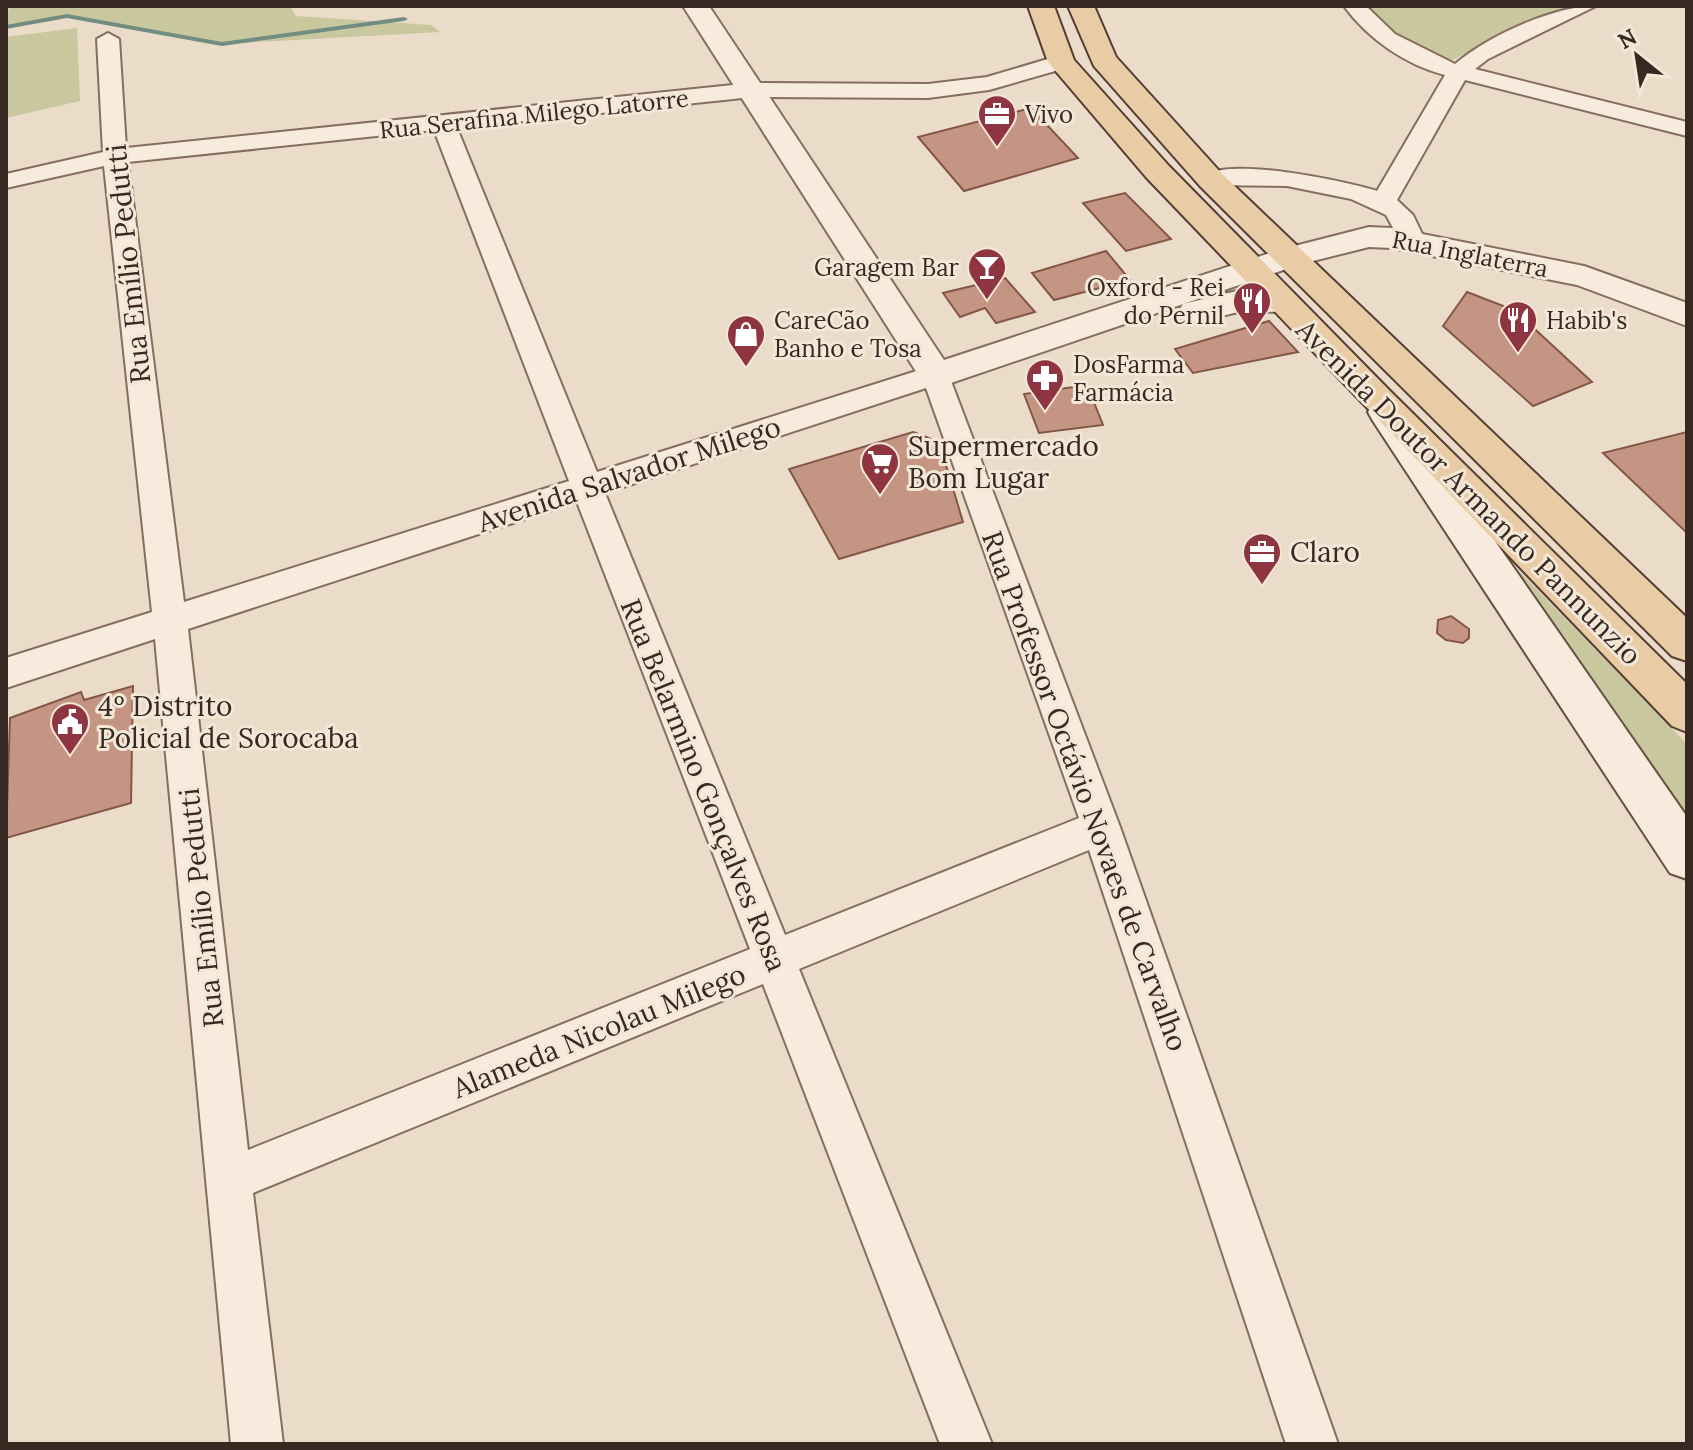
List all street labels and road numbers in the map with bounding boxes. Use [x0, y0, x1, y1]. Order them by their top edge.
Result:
street label: Rua Serafina Milego Latorre [378, 82, 690, 146]
street label: Rua Emílio Pedutti [98, 142, 158, 386]
street label: Rua Inglaterra [1389, 224, 1551, 284]
street label: Avenida Doutor Armando Pannunzio [1288, 311, 1649, 672]
street label: Avenida Salvador Milego [472, 408, 785, 540]
street label: Rua Professor Octávio Novaes de Carvalho [974, 526, 1196, 1056]
street label: Rua Belarmino Gonçalves Rosa [613, 593, 795, 977]
street label: Rua Emílio Pedutti [171, 786, 231, 1030]
street label: Alameda Nicolau Milego [446, 956, 751, 1107]

